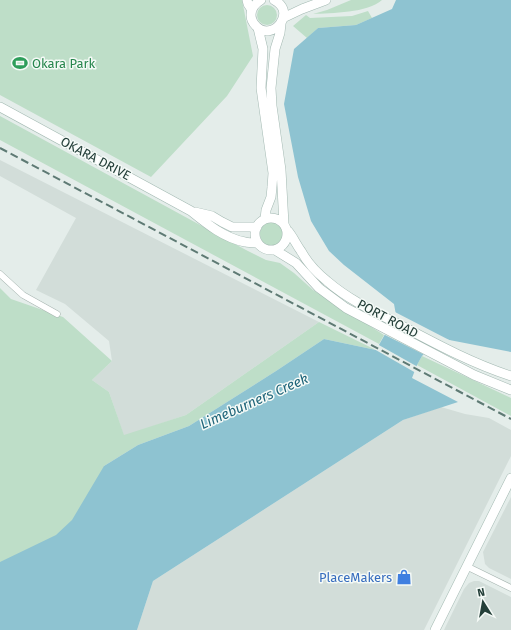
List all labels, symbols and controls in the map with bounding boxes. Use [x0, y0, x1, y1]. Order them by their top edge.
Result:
sports icon: Okara Park [11, 54, 29, 72]
place label: Okara Park [32, 56, 96, 71]
street label: OKARA DRIVE [58, 134, 133, 183]
street label: PORT ROAD [355, 296, 421, 341]
water label: Limeburners Creek [198, 370, 311, 433]
shop icon: PlaceMakers [395, 568, 413, 586]
place label: PlaceMakers [319, 570, 392, 585]
north arrow [463, 582, 503, 622]
text: N [476, 586, 486, 600]

